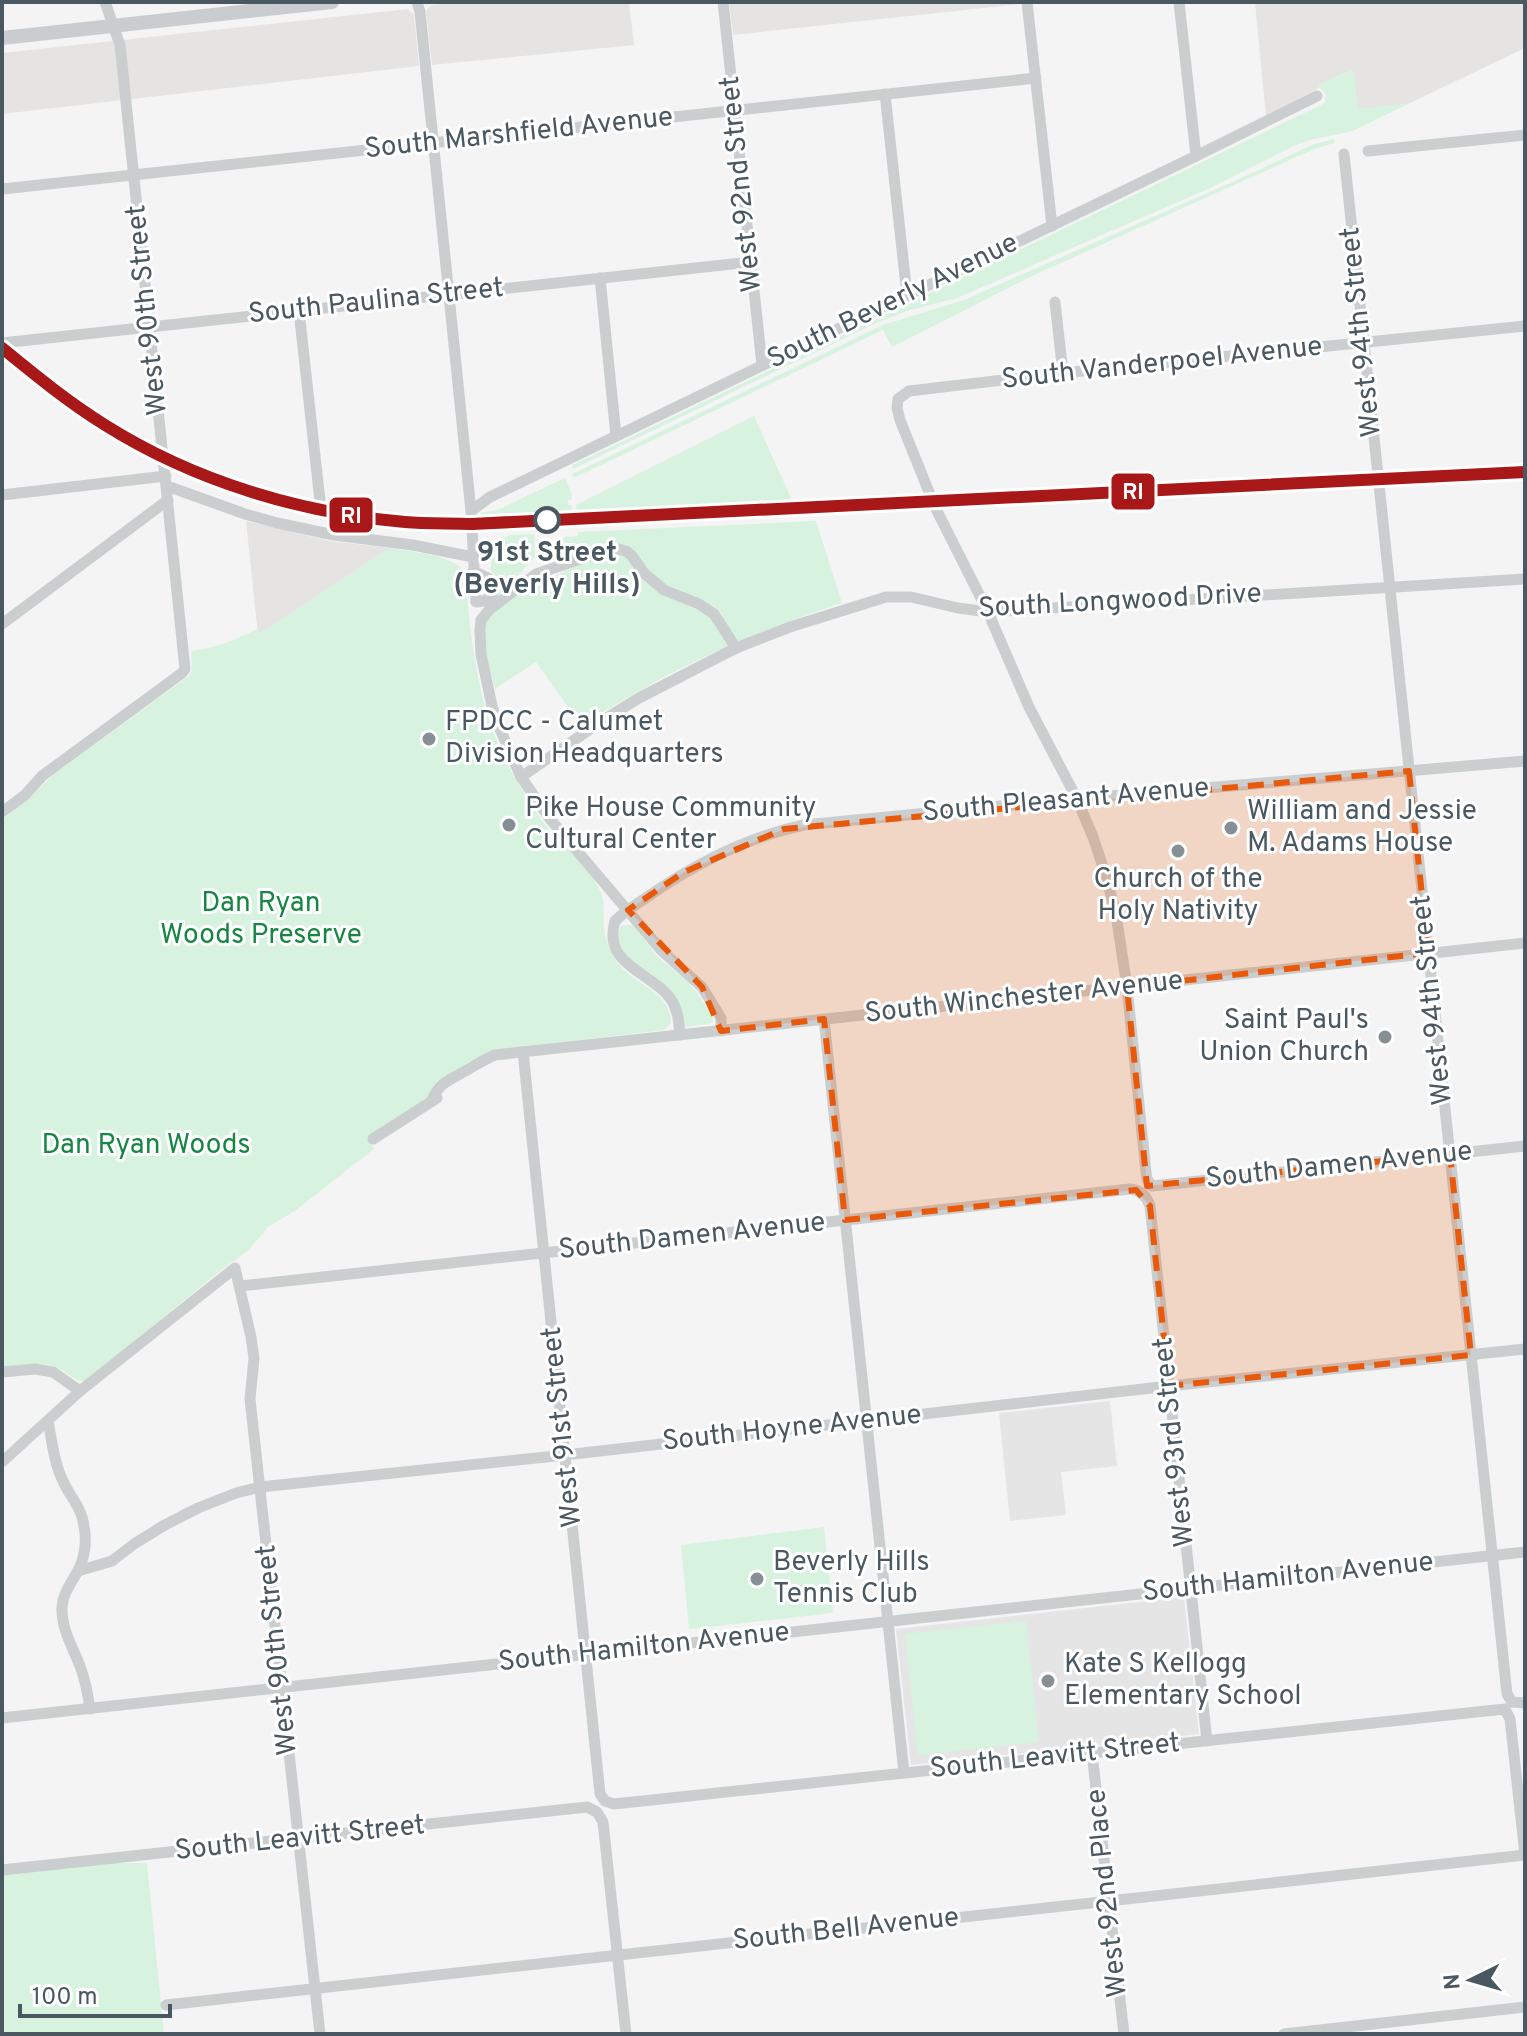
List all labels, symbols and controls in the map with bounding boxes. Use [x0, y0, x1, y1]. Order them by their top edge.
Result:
street label: West 92nd Street [713, 74, 771, 294]
street label: South Marshfield Avenue [363, 100, 675, 168]
street label: West 90th Street [119, 203, 177, 417]
street label: West 94th Street [1333, 225, 1391, 439]
street label: South Beverly Avenue [762, 226, 1024, 378]
street label: South Paulina Street [247, 271, 505, 333]
street label: South Vanderpoel Avenue [1000, 329, 1324, 399]
line badge: RI [1110, 472, 1156, 511]
text: RI [1122, 480, 1144, 507]
line badge: RI [328, 496, 374, 534]
text: RI [340, 504, 362, 531]
marker: 91st Street (Beverly Hills) [534, 507, 560, 533]
place label: 91st Street (Beverly Hills) [453, 536, 641, 604]
street label: South Longwood Drive [977, 577, 1263, 627]
place label: FPDCC - Calumet Division Headquarters [445, 705, 724, 773]
marker: FPDCC - Calumet Division Headquarters [420, 730, 438, 748]
street label: South Pleasant Avenue [921, 771, 1211, 831]
place label: Pike House Community Cultural Center [525, 791, 816, 859]
place label: William and Jessie M. Adams House [1247, 794, 1477, 862]
marker: Pike House Community Cultural Center [500, 816, 518, 834]
marker: William and Jessie M. Adams House [1222, 819, 1240, 837]
marker: Church of the Holy Nativity [1169, 842, 1187, 860]
place label: Church of the Holy Nativity [1094, 862, 1262, 930]
park label: Dan Ryan Woods Preserve [160, 886, 362, 954]
street label: West 94th Street [1404, 893, 1462, 1107]
street label: South Winchester Avenue [863, 963, 1185, 1033]
place label: Saint Paul's Union Church [1199, 1003, 1369, 1071]
marker: Saint Paul's Union Church [1376, 1028, 1394, 1046]
park label: Dan Ryan Woods [41, 1128, 251, 1164]
street label: South Damen Avenue [1204, 1134, 1474, 1198]
street label: South Damen Avenue [557, 1205, 827, 1269]
street label: West 91st Street [535, 1325, 591, 1529]
street label: West 93rd Street [1146, 1335, 1204, 1549]
street label: South Hoyne Avenue [661, 1397, 923, 1461]
street label: West 90th Street [249, 1543, 307, 1757]
place label: Beverly Hills Tennis Club [773, 1545, 930, 1613]
street label: South Hamilton Avenue [1141, 1545, 1435, 1611]
marker: Beverly Hills Tennis Club [748, 1570, 766, 1588]
street label: South Hamilton Avenue [497, 1615, 791, 1681]
place label: Kate S Kellogg Elementary School [1064, 1647, 1302, 1715]
marker: Kate S Kellogg Elementary School [1039, 1672, 1057, 1690]
street label: South Leavitt Street [928, 1726, 1182, 1788]
street label: West 92nd Place [1079, 1787, 1137, 1999]
street label: South Leavitt Street [173, 1808, 427, 1870]
street label: South Bell Avenue [731, 1900, 961, 1960]
north arrow [1431, 1940, 1511, 2020]
scale bar [20, 1968, 170, 2018]
text: N [1439, 1972, 1468, 1991]
text: 100 m [32, 1983, 98, 2013]

